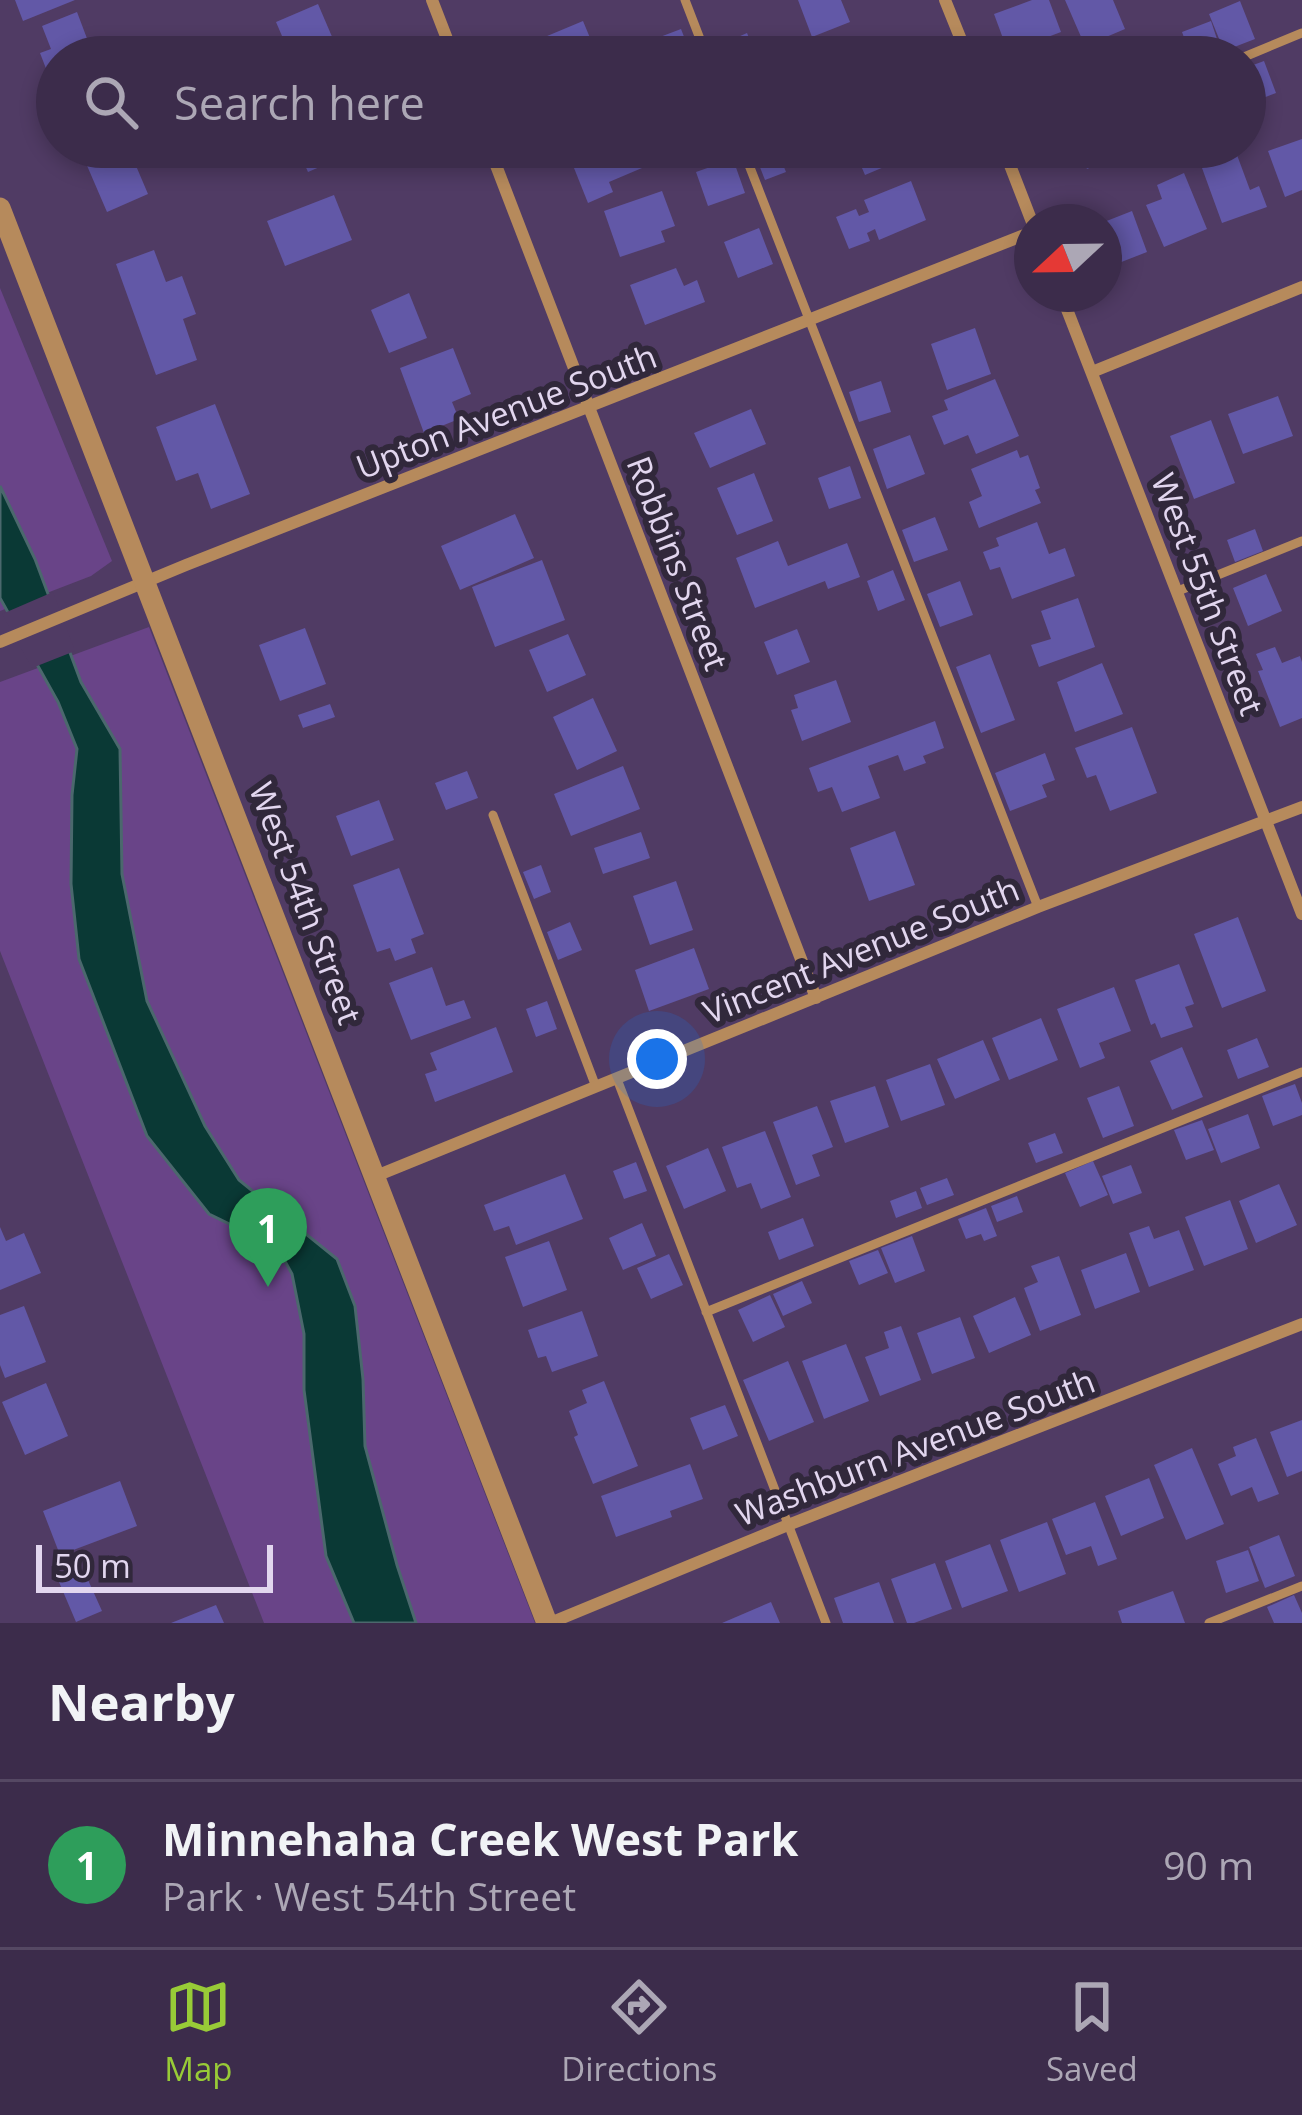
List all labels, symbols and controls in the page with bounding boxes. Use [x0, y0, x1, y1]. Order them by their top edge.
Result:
search box [36, 36, 1266, 168]
icon: search [78, 69, 144, 135]
text: Search here [174, 72, 425, 133]
north arrow [1014, 204, 1122, 312]
street label: Upton Avenue South [349, 333, 663, 489]
street label: Robbins Street [617, 450, 739, 676]
street label: West 55th Street [1141, 467, 1275, 721]
street label: West 54th Street [239, 776, 373, 1030]
street label: Vincent Avenue South [696, 866, 1026, 1034]
your location [627, 1029, 687, 1089]
pin: 1 [229, 1188, 307, 1287]
street label: Washburn Avenue South [729, 1358, 1101, 1536]
scale bar [36, 1539, 273, 1592]
text: 50 m [54, 1543, 131, 1588]
text: Nearby [48, 1666, 235, 1736]
text: Minnehaha Creek West Park [162, 1808, 798, 1869]
text: 1 [76, 1838, 98, 1891]
text: 90 m [1163, 1838, 1254, 1891]
text: Park · West 54th Street [162, 1869, 576, 1922]
tab: Map [164, 1974, 233, 2091]
tab: Directions [561, 1974, 717, 2091]
tab: Saved [1046, 1974, 1138, 2091]

